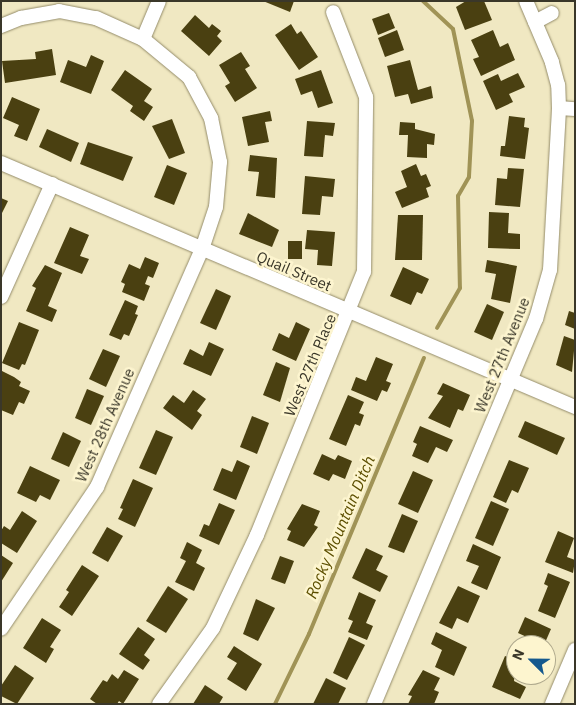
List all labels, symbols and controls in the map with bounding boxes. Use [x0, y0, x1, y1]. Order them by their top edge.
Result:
street label: Quail Street [254, 247, 334, 295]
street label: West 27th Avenue [471, 295, 533, 415]
street label: West 27th Place [280, 311, 340, 419]
street label: West 28th Avenue [72, 365, 138, 485]
water label: Rocky Mountain Ditch [301, 453, 379, 601]
north arrow [506, 635, 556, 685]
text: N [508, 646, 528, 663]

